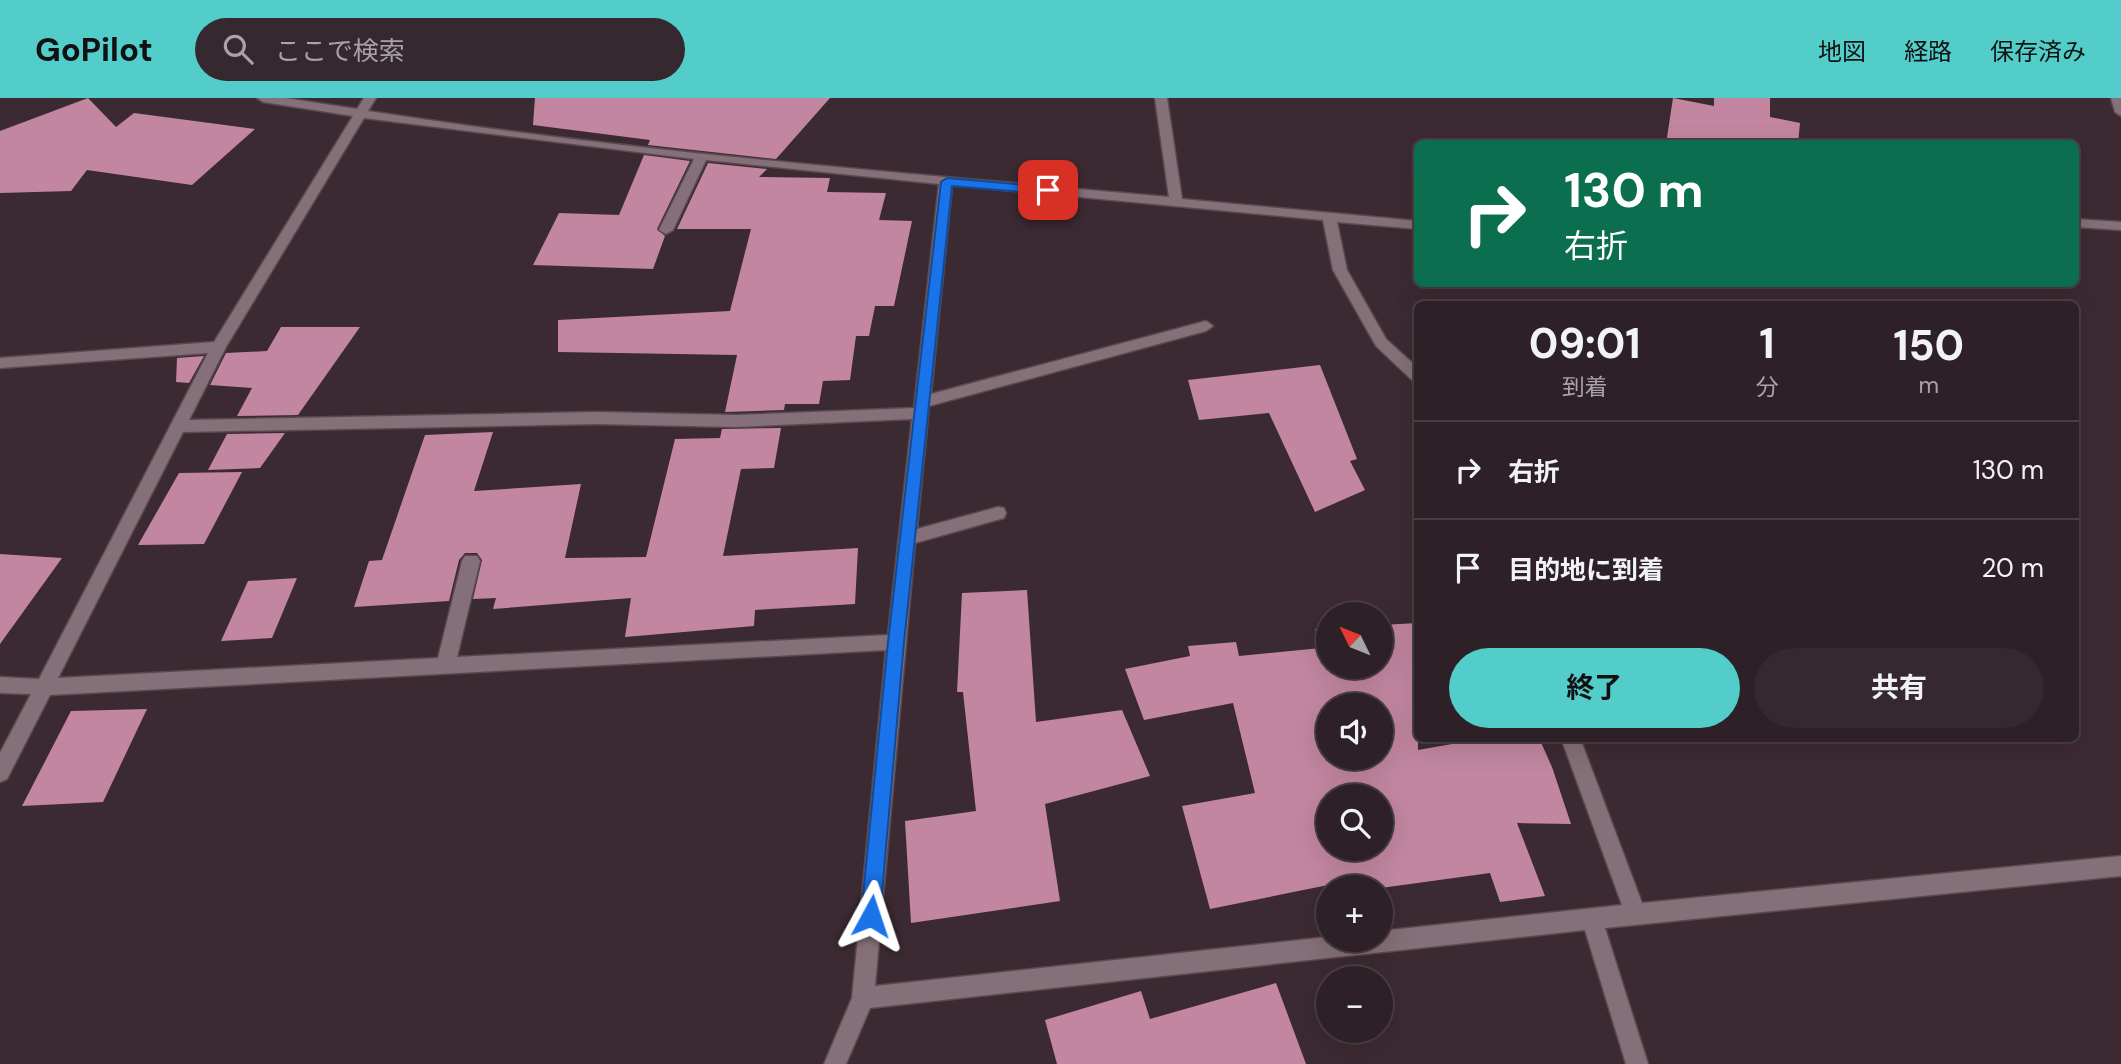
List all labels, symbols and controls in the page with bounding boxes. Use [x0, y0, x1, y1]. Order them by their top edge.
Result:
search box [195, 18, 685, 81]
text: GoPilot [35, 28, 153, 71]
icon: search [219, 30, 257, 68]
text: ここで検索 [275, 34, 405, 68]
text: 地図 [1818, 36, 1866, 67]
text: 経路 [1904, 36, 1952, 67]
text: 保存済み [1990, 36, 2086, 67]
text: 130 m [1564, 158, 1704, 222]
pin [1018, 160, 1078, 220]
icon: right [1449, 168, 1540, 259]
icon: arrive [1029, 171, 1067, 209]
text: 右折 [1564, 225, 1628, 267]
text: 09:01 [1529, 316, 1641, 371]
text: 1 [1759, 316, 1775, 371]
text: 150 [1893, 318, 1964, 373]
text: m [1918, 370, 1939, 400]
text: 到着 [1562, 372, 1608, 402]
text: 分 [1755, 372, 1778, 402]
icon: right [1449, 451, 1487, 489]
text: 130 m [1973, 453, 2044, 487]
text: 右折 [1508, 455, 1560, 489]
icon: arrive [1449, 549, 1487, 587]
text: 20 m [1981, 551, 2044, 585]
text: 目的地に到着 [1508, 553, 1664, 587]
north arrow [1316, 602, 1393, 679]
map controls [1316, 602, 1393, 1043]
button: 終了 [1449, 648, 1740, 728]
button: 共有 [1754, 648, 2044, 728]
button: sound [1316, 693, 1393, 770]
button: search [1316, 784, 1393, 861]
button: + [1316, 875, 1393, 952]
position arrow [834, 879, 908, 953]
button: − [1316, 966, 1393, 1043]

